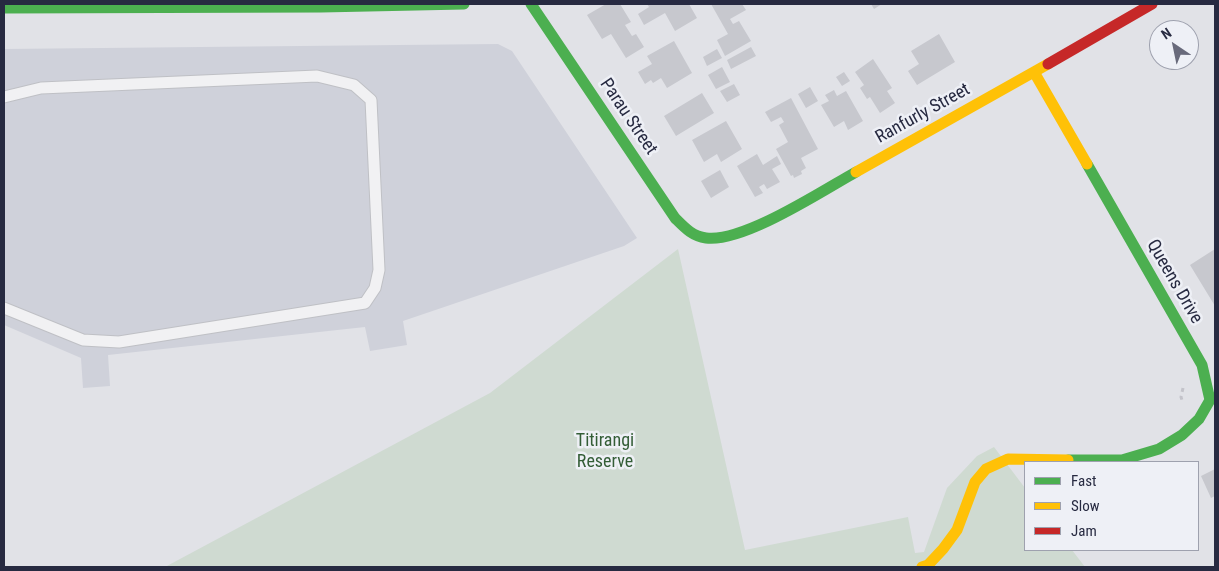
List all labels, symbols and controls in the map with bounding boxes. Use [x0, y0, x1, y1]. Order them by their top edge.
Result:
north arrow [1149, 20, 1199, 70]
text: N [1158, 24, 1174, 42]
street label: Parau Street [595, 75, 661, 159]
street label: Ranfurly Street [872, 79, 974, 149]
street label: Queens Drive [1141, 236, 1207, 328]
park label: Titirangi Reserve [576, 430, 634, 472]
legend [1024, 461, 1199, 551]
text: Fast [1071, 472, 1096, 490]
text: Slow [1071, 497, 1100, 515]
text: Jam [1071, 522, 1097, 540]

